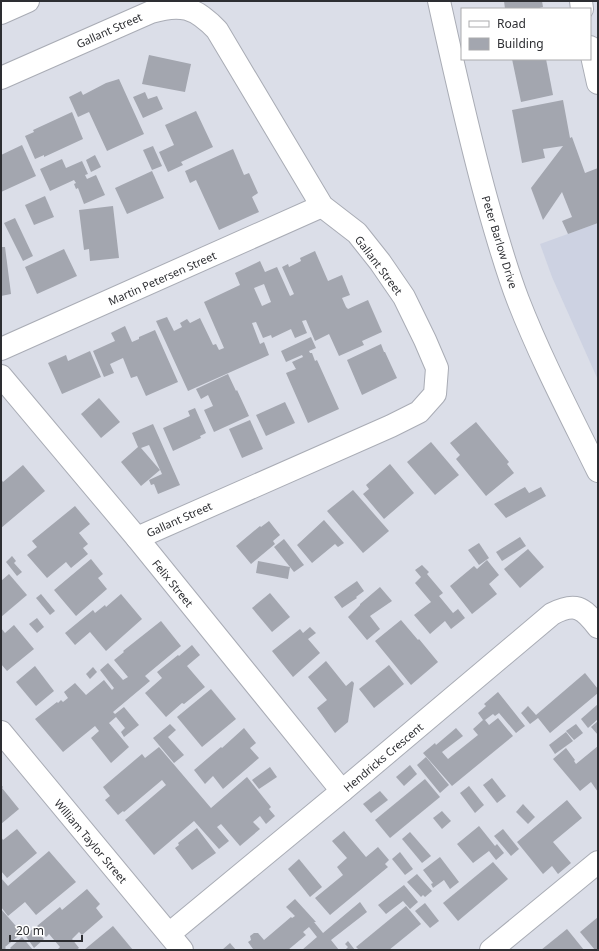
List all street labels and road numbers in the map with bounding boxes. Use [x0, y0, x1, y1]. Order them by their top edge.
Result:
street label: Gallant Street [74, 9, 144, 51]
street label: Peter Barlow Drive [479, 194, 521, 290]
street label: Gallant Street [352, 232, 406, 298]
street label: Martin Petersen Street [106, 247, 218, 309]
street label: Gallant Street [144, 498, 214, 540]
street label: Felix Street [149, 556, 197, 610]
street label: Hendricks Crescent [340, 719, 426, 795]
street label: William Taylor Street [51, 796, 131, 886]

